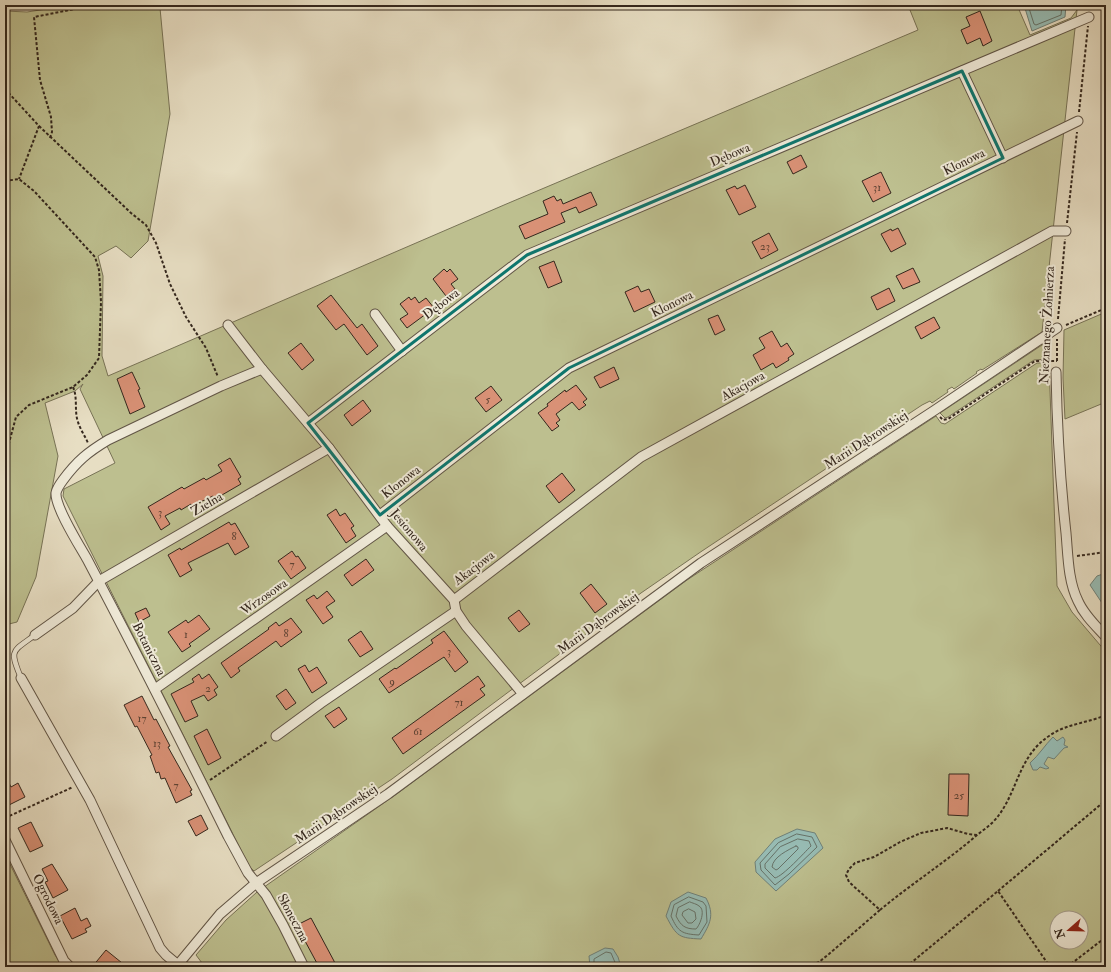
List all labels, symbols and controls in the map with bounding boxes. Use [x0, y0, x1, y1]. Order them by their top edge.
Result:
street label: Dębowa [708, 139, 753, 171]
street label: Klonowa [940, 145, 988, 179]
house number: 31 [873, 181, 881, 194]
house number: 23 [760, 240, 770, 253]
street label: Nieznanego Żołnierza [1035, 265, 1058, 384]
street label: Dębowa [419, 285, 463, 323]
street label: Klonowa [648, 287, 696, 321]
street label: Akacjowa [717, 367, 768, 405]
house number: 5 [486, 393, 491, 406]
street label: Marii Dąbrowskiej [821, 407, 911, 473]
street label: Klonowa [378, 462, 424, 502]
street label: Zielna [188, 488, 226, 519]
street label: Jesionowa [386, 505, 432, 555]
house number: 3 [158, 506, 162, 519]
house number: 8 [231, 530, 237, 543]
street label: Akacjowa [449, 547, 498, 589]
house number: 7 [289, 558, 295, 571]
street label: Wrzosowa [237, 575, 291, 619]
street label: Marii Dąbrowskiej [554, 588, 642, 658]
street label: Botaniczna [129, 620, 170, 679]
house number: 8 [283, 627, 289, 640]
house number: 1 [184, 628, 188, 641]
house number: 3 [447, 645, 451, 658]
house number: 9 [388, 675, 395, 688]
house number: 2 [205, 682, 211, 695]
house number: 71 [455, 696, 464, 709]
house number: 17 [138, 712, 146, 725]
house number: 61 [413, 725, 423, 738]
house number: 13 [153, 737, 161, 750]
house number: 7 [173, 779, 179, 792]
street label: Marii Dąbrowskiej [292, 780, 380, 848]
house number: 25 [954, 789, 964, 802]
street label: Ogrodowa [29, 871, 67, 927]
street label: Słoneczna [274, 891, 313, 945]
north arrow [1049, 910, 1089, 950]
text: N [1052, 925, 1068, 941]

